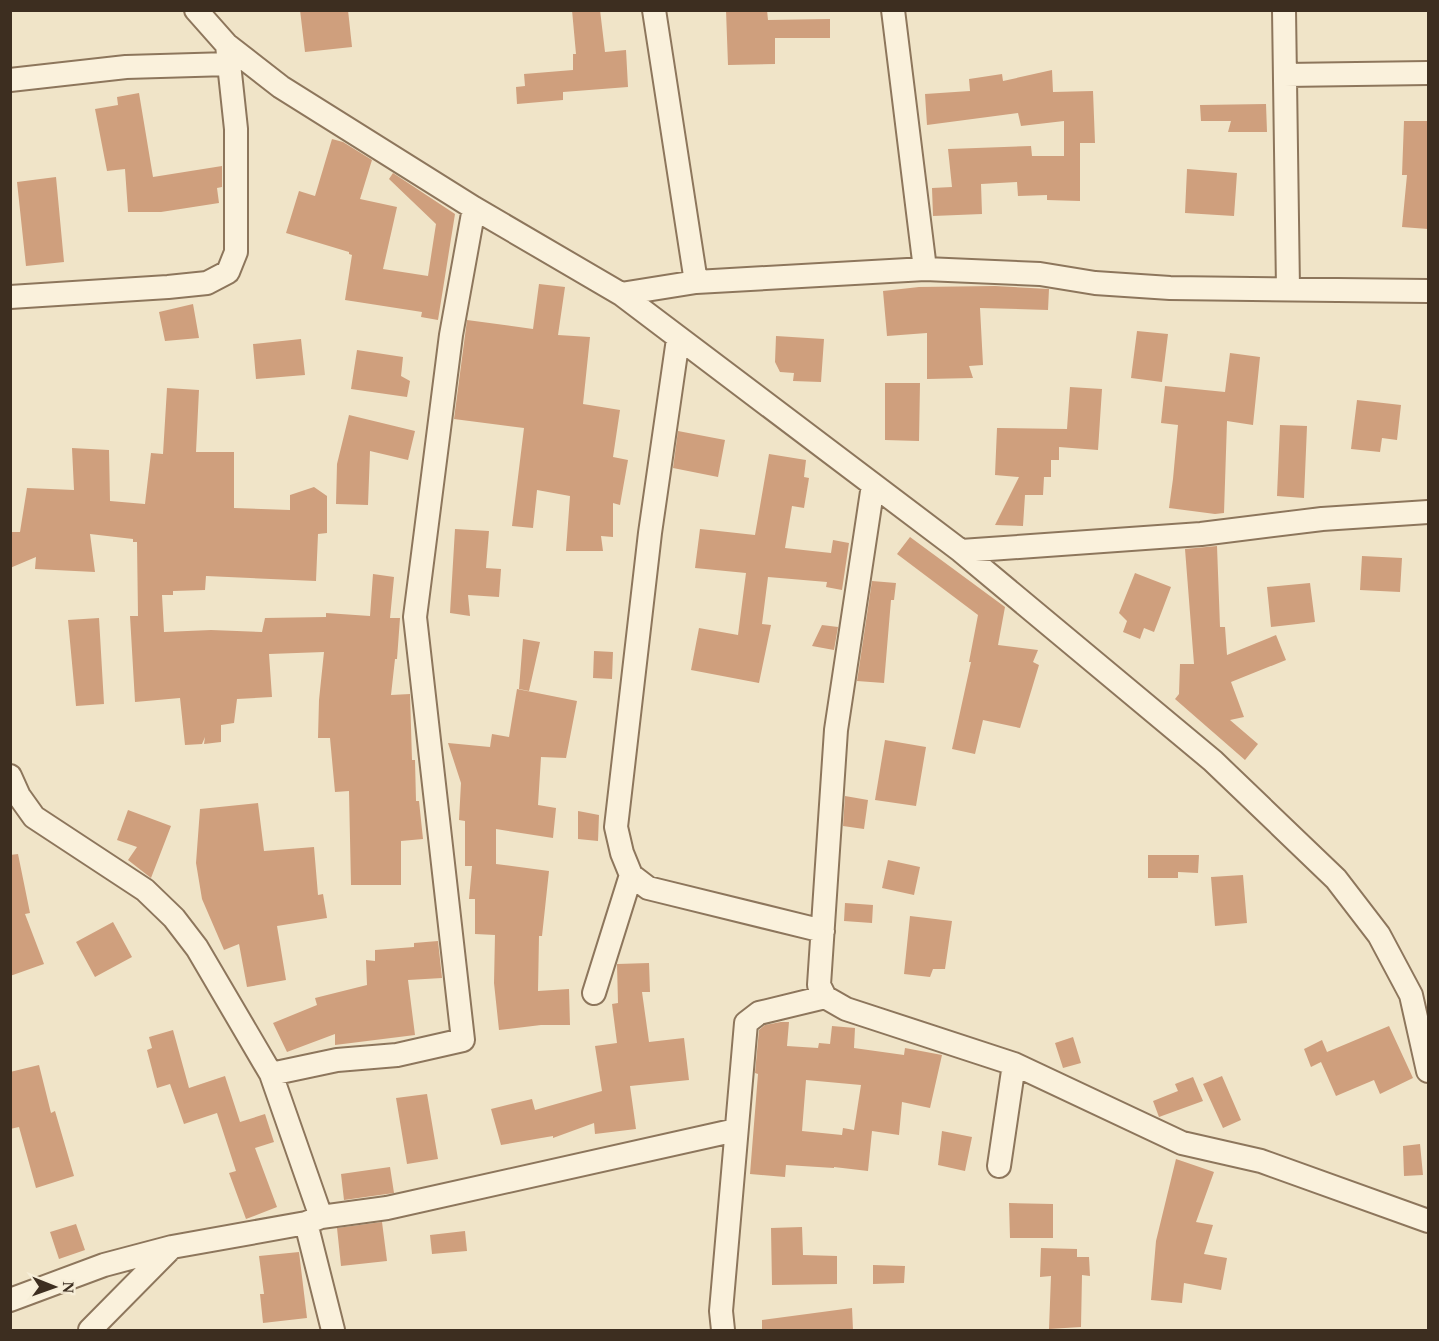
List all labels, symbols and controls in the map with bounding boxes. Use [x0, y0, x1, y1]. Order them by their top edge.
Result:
north arrow [24, 1257, 84, 1317]
text: N [60, 1281, 77, 1294]

